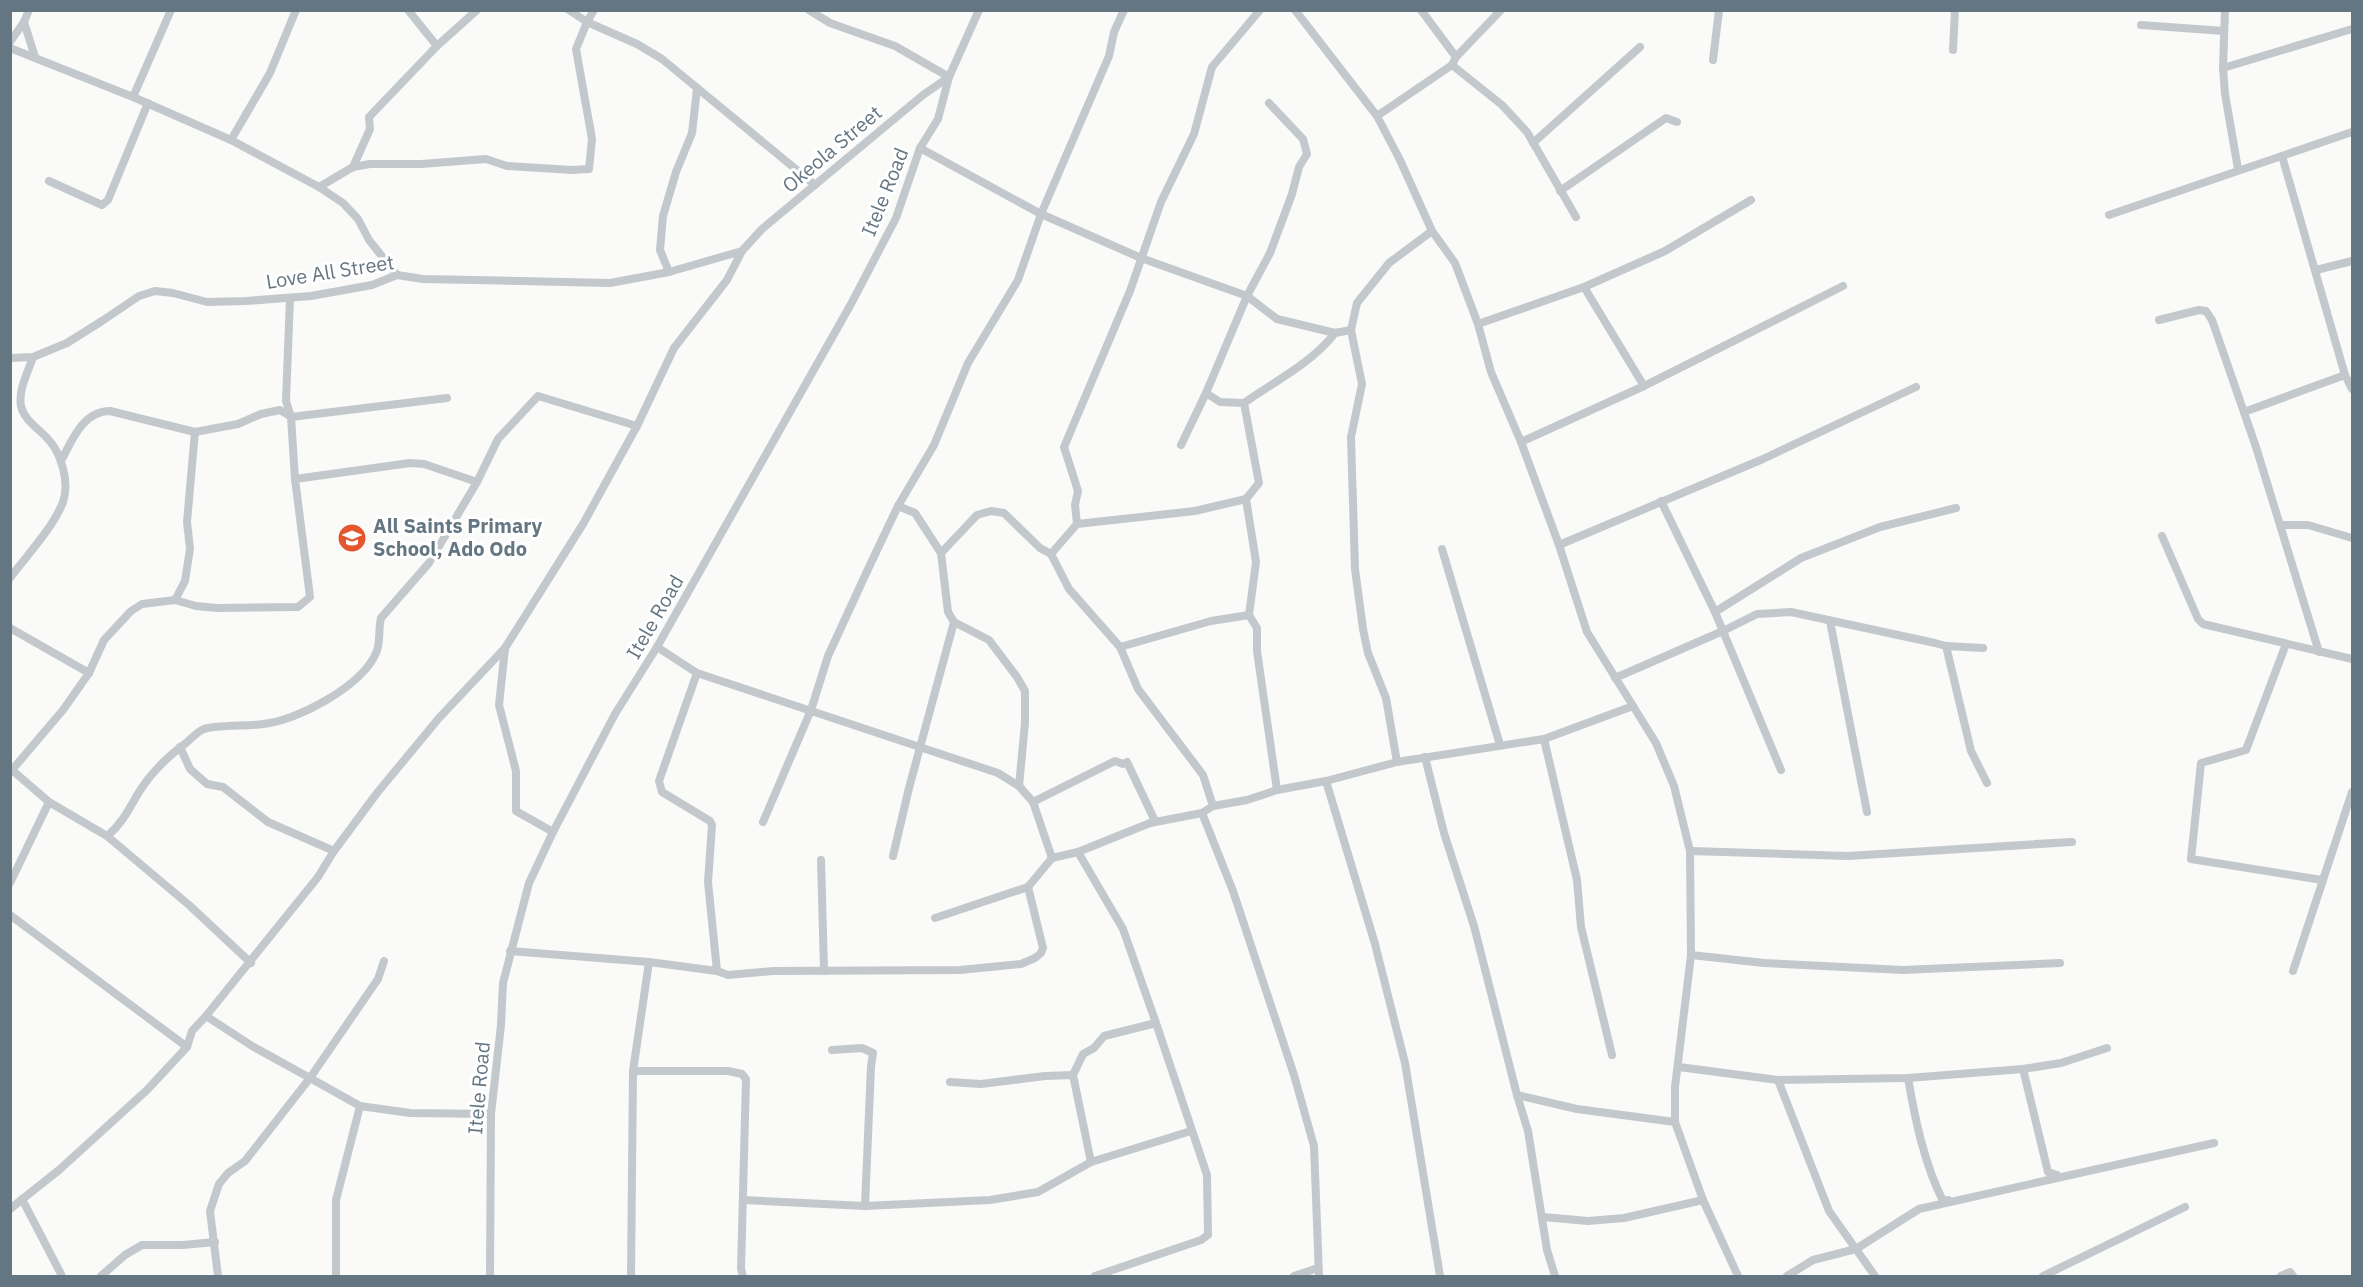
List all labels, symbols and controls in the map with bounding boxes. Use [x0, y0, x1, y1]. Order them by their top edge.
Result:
street label: Okeola Street [776, 99, 887, 198]
street label: Itele Road [855, 144, 914, 240]
street label: Love All Street [264, 248, 396, 295]
place label: All Saints Primary School, Ado Odo [373, 512, 543, 562]
school or university icon: All Saints Primary School, Ado Odo [336, 522, 368, 554]
street label: Itele Road [620, 570, 690, 664]
street label: Itele Road [461, 1040, 496, 1135]

